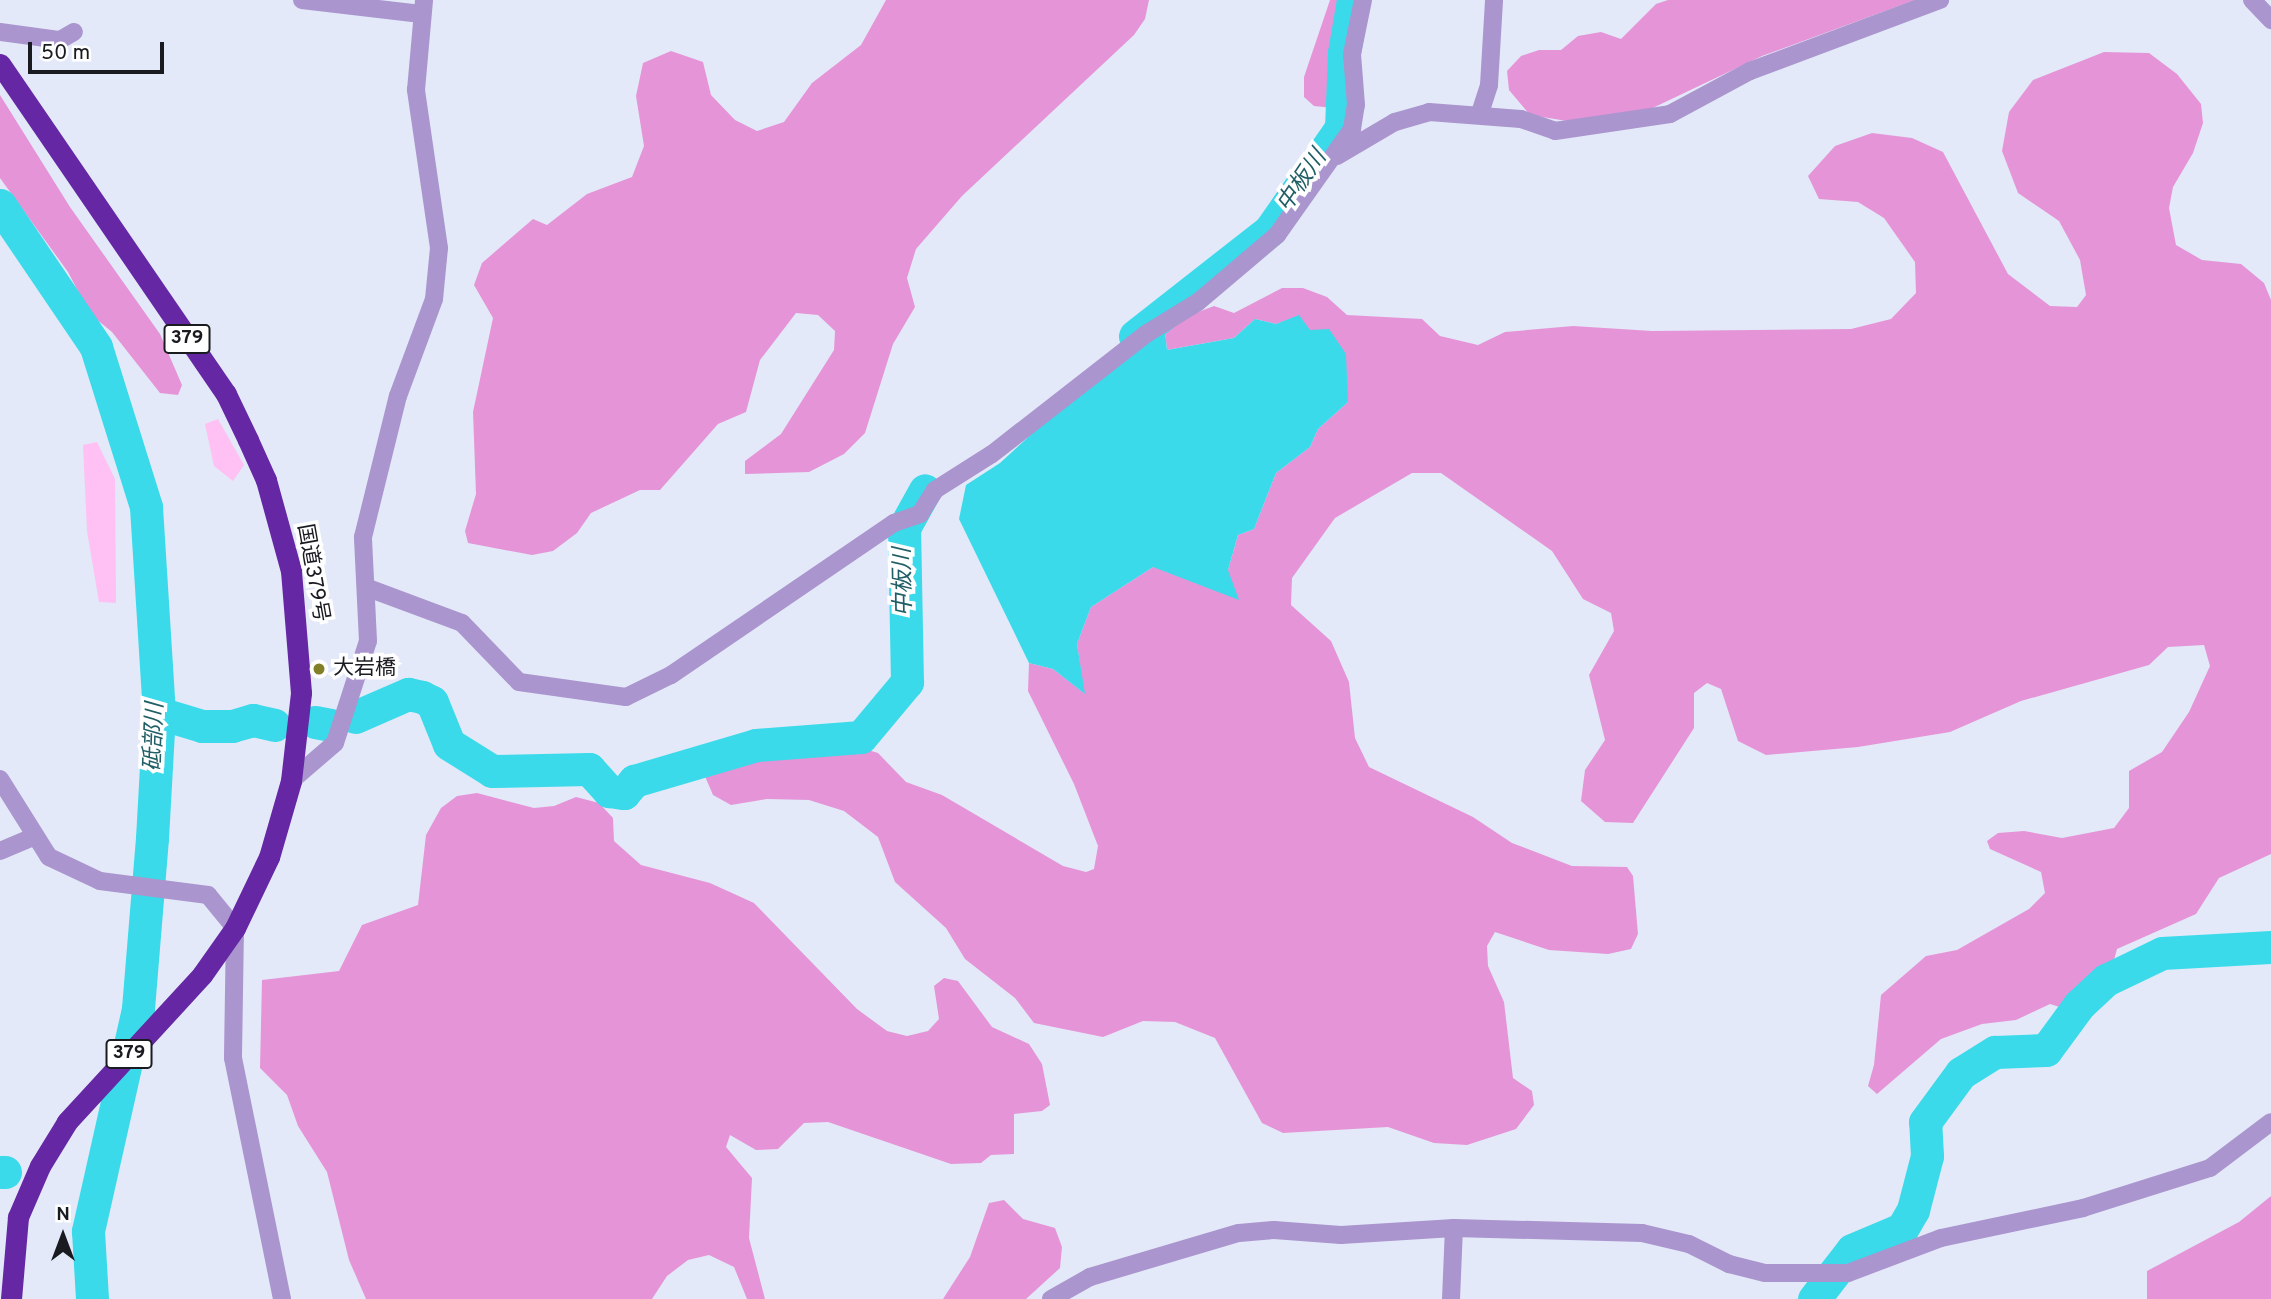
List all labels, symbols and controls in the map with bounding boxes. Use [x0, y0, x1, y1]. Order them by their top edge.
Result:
scale bar [32, 28, 168, 72]
text: 50 m [41, 40, 90, 67]
water label: 中板川 [1272, 146, 1334, 218]
road number: 379 [162, 324, 212, 354]
street label: 国道379号 [291, 522, 333, 624]
water label: 中板川 [891, 547, 919, 617]
place label: 大岩橋 [333, 656, 396, 682]
marker: 大岩橋 [311, 661, 327, 677]
water label: 砥部川 [141, 702, 171, 772]
road number: 379 [104, 1038, 154, 1070]
north arrow [28, 1201, 98, 1271]
text: N [56, 1203, 70, 1227]

